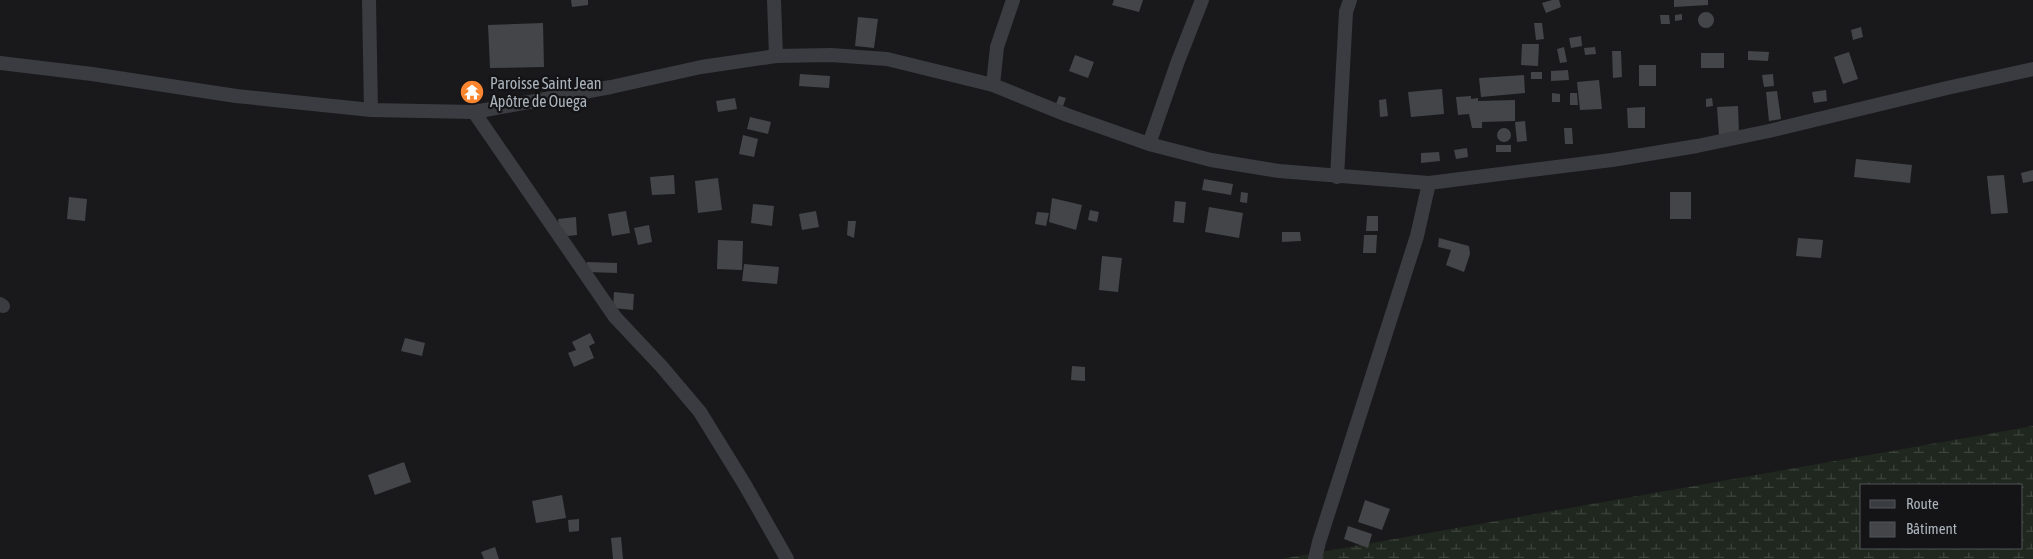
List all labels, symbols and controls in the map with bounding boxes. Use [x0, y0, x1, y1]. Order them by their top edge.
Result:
place label: Paroisse Saint Jean Apôtre de Ouega [490, 74, 602, 111]
temple icon: Paroisse Saint Jean Apôtre de Ouega [459, 79, 485, 105]
legend [1860, 484, 2023, 549]
text: Route [1906, 495, 1939, 512]
text: Bâtiment [1906, 520, 1957, 537]

